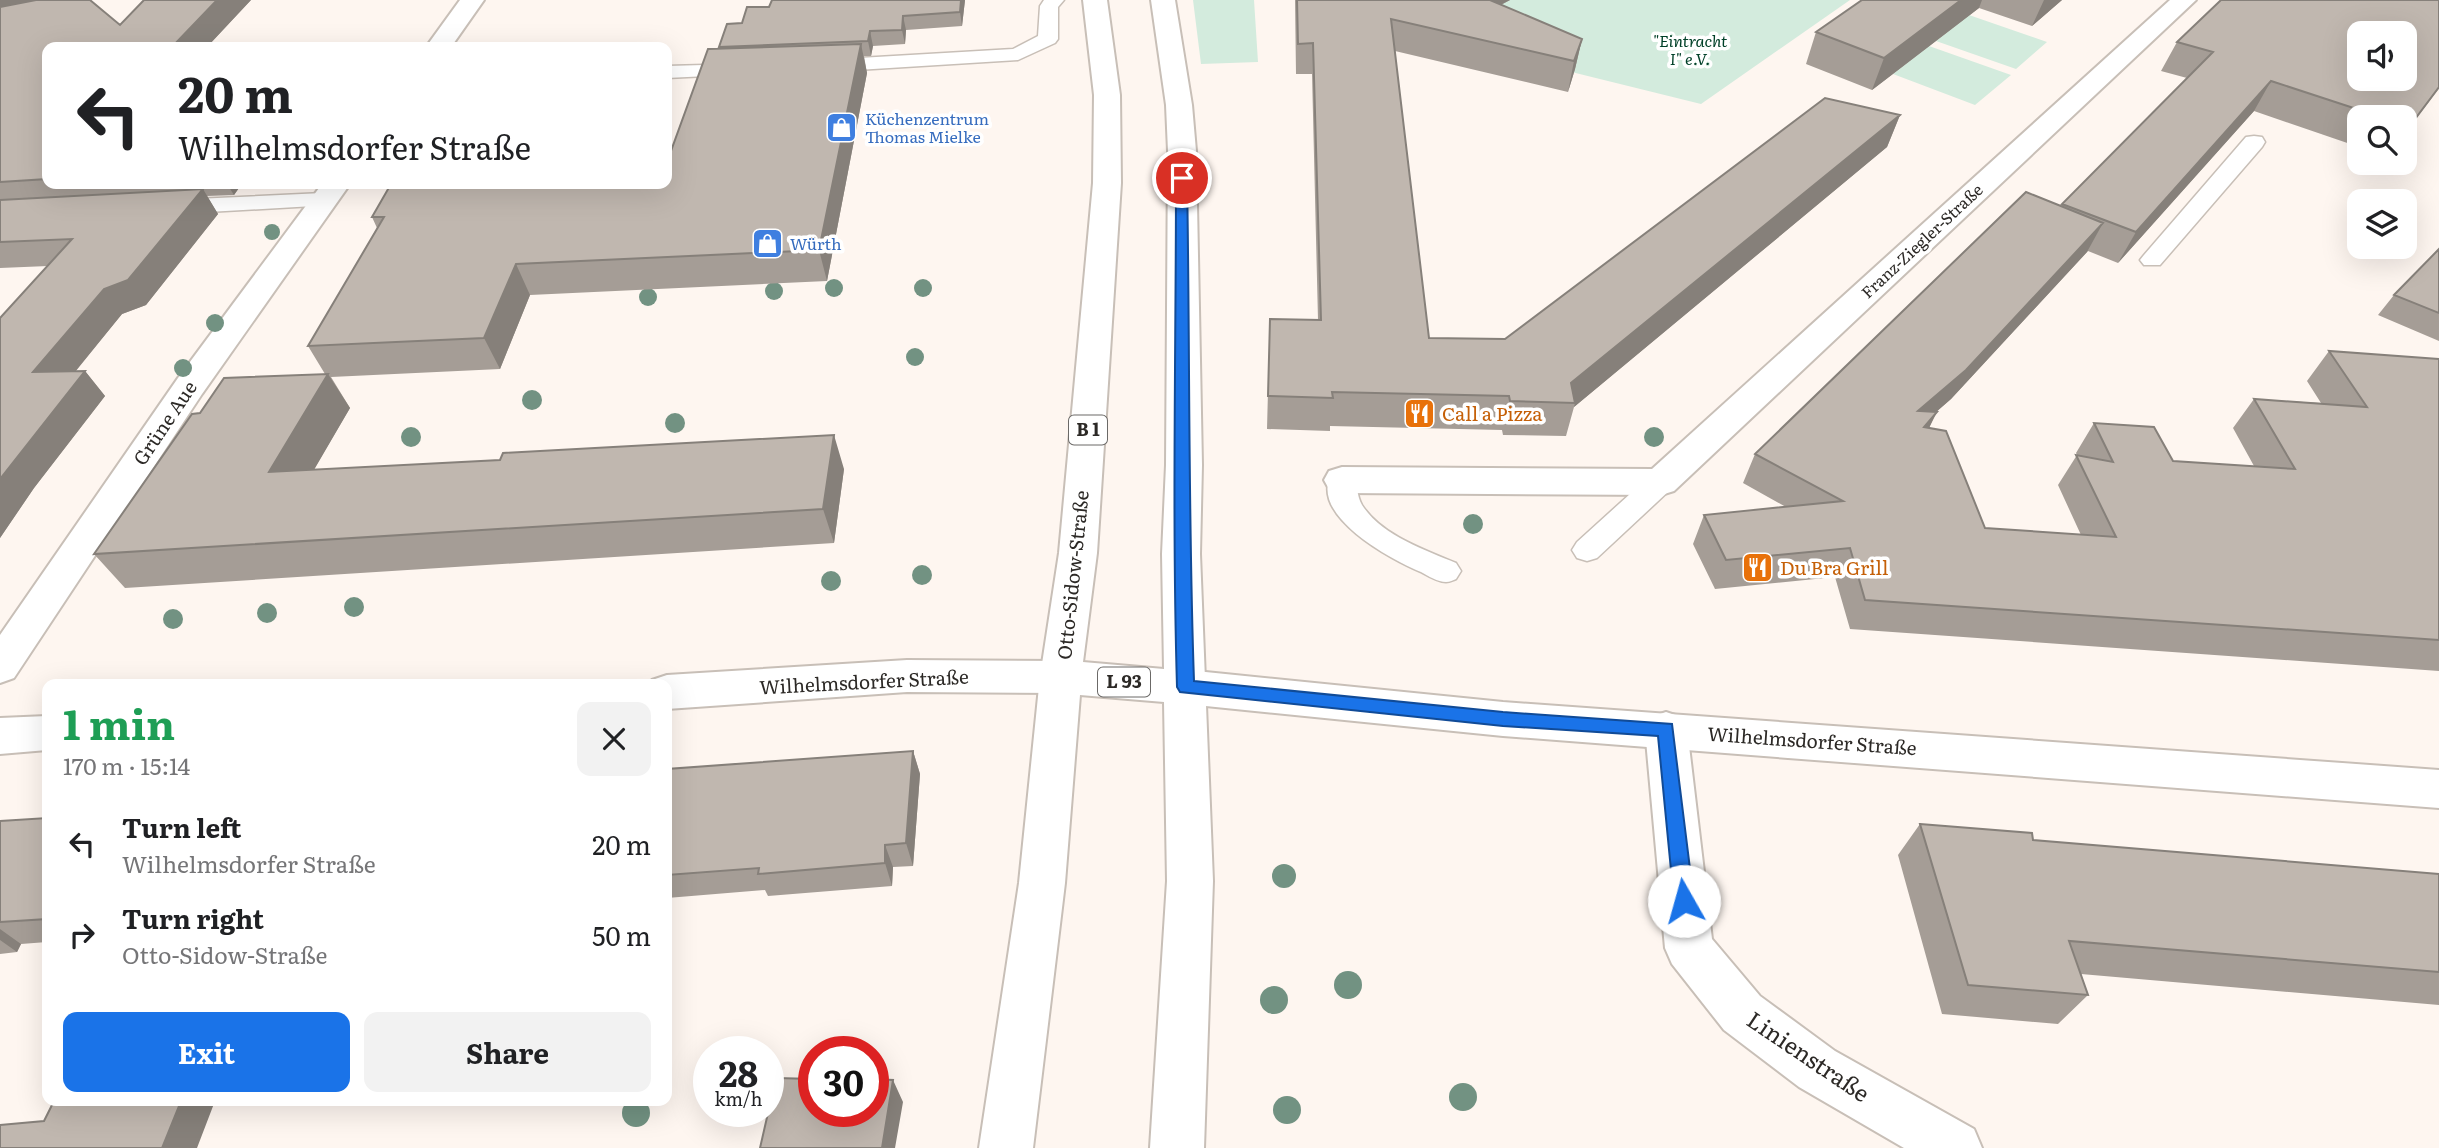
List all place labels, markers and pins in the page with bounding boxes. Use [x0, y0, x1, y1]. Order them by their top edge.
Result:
place label: Küchenzentrum Thomas Mielke [865, 106, 989, 148]
shop icon: Küchenzentrum Thomas Mielke [825, 111, 859, 145]
pin [1152, 148, 1212, 208]
shop icon: Würth [750, 227, 784, 261]
place label: Würth [790, 231, 842, 255]
restaurant icon: Call a Pizza [1402, 397, 1436, 431]
place label: Call a Pizza [1442, 399, 1543, 427]
restaurant icon: Du Bra Grill [1740, 551, 1774, 585]
place label: Du Bra Grill [1780, 553, 1888, 581]

